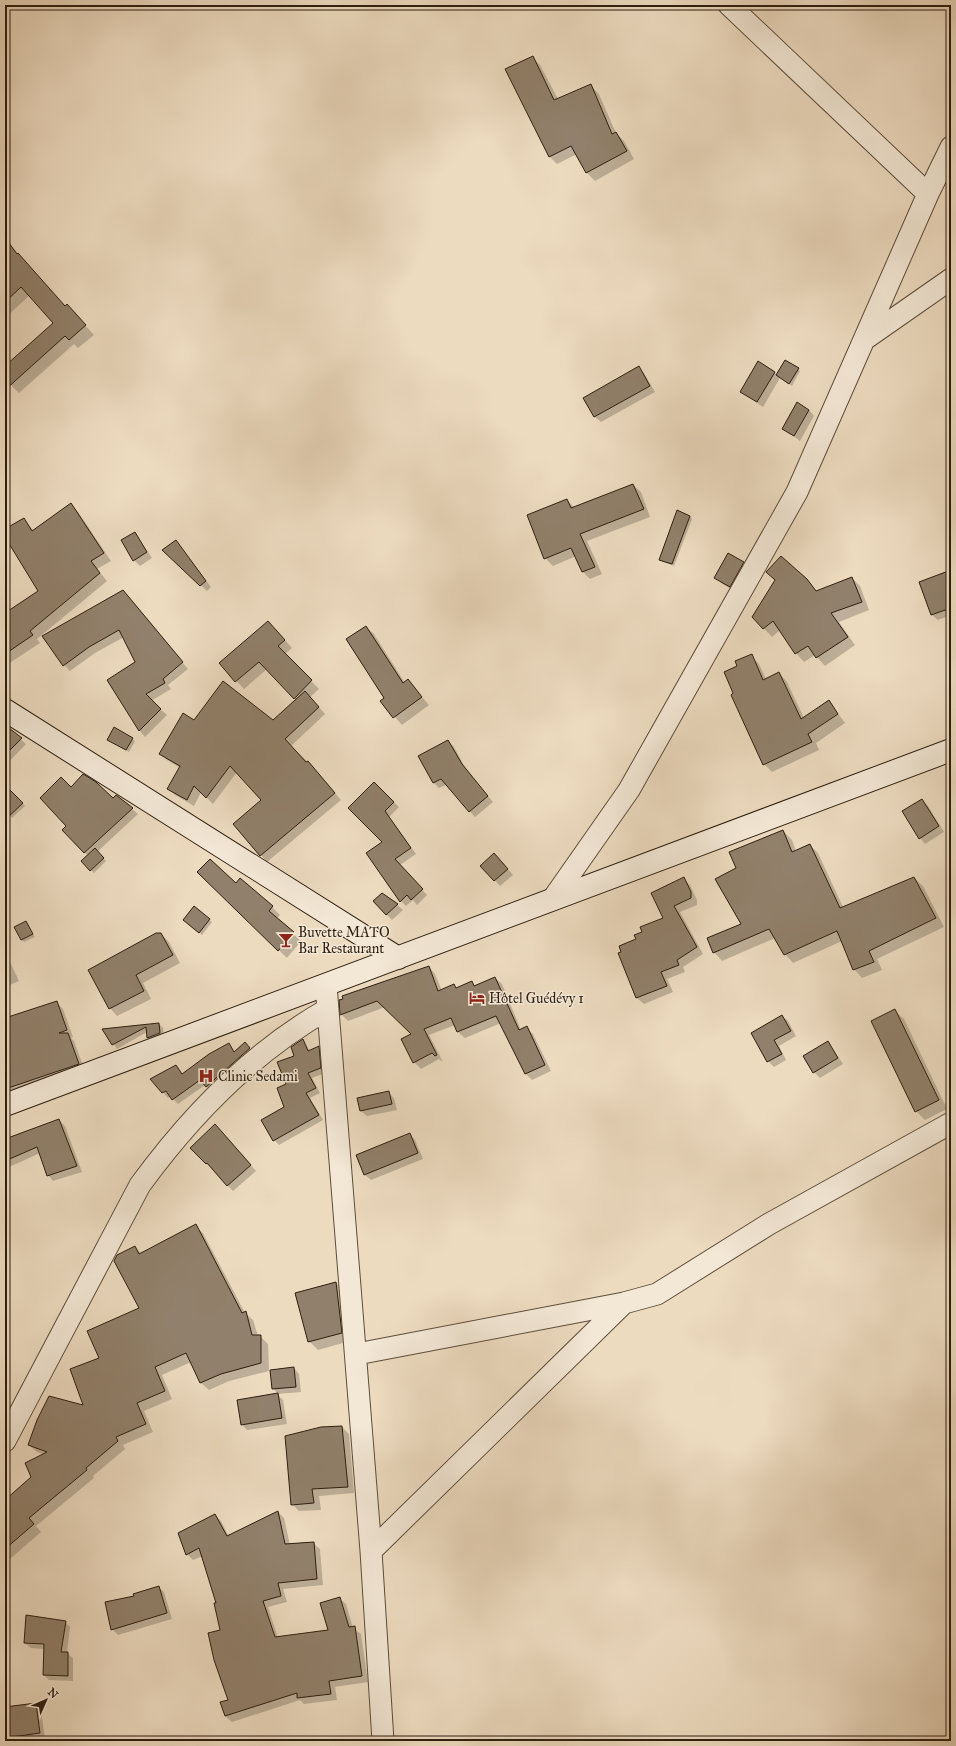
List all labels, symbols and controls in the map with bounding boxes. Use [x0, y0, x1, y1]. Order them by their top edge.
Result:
place label: Buvette MATO Bar Restaurant [298, 924, 390, 957]
bar icon: Buvette MATO Bar Restaurant [277, 931, 295, 949]
hotel icon: Hôtel Guédévy 1 [468, 989, 486, 1007]
place label: Hôtel Guédévy 1 [489, 990, 584, 1007]
hospital icon: Clinic Sedami [197, 1067, 215, 1085]
place label: Clinic Sedami [218, 1068, 298, 1085]
north arrow [26, 1680, 66, 1720]
text: N [45, 1685, 61, 1702]

